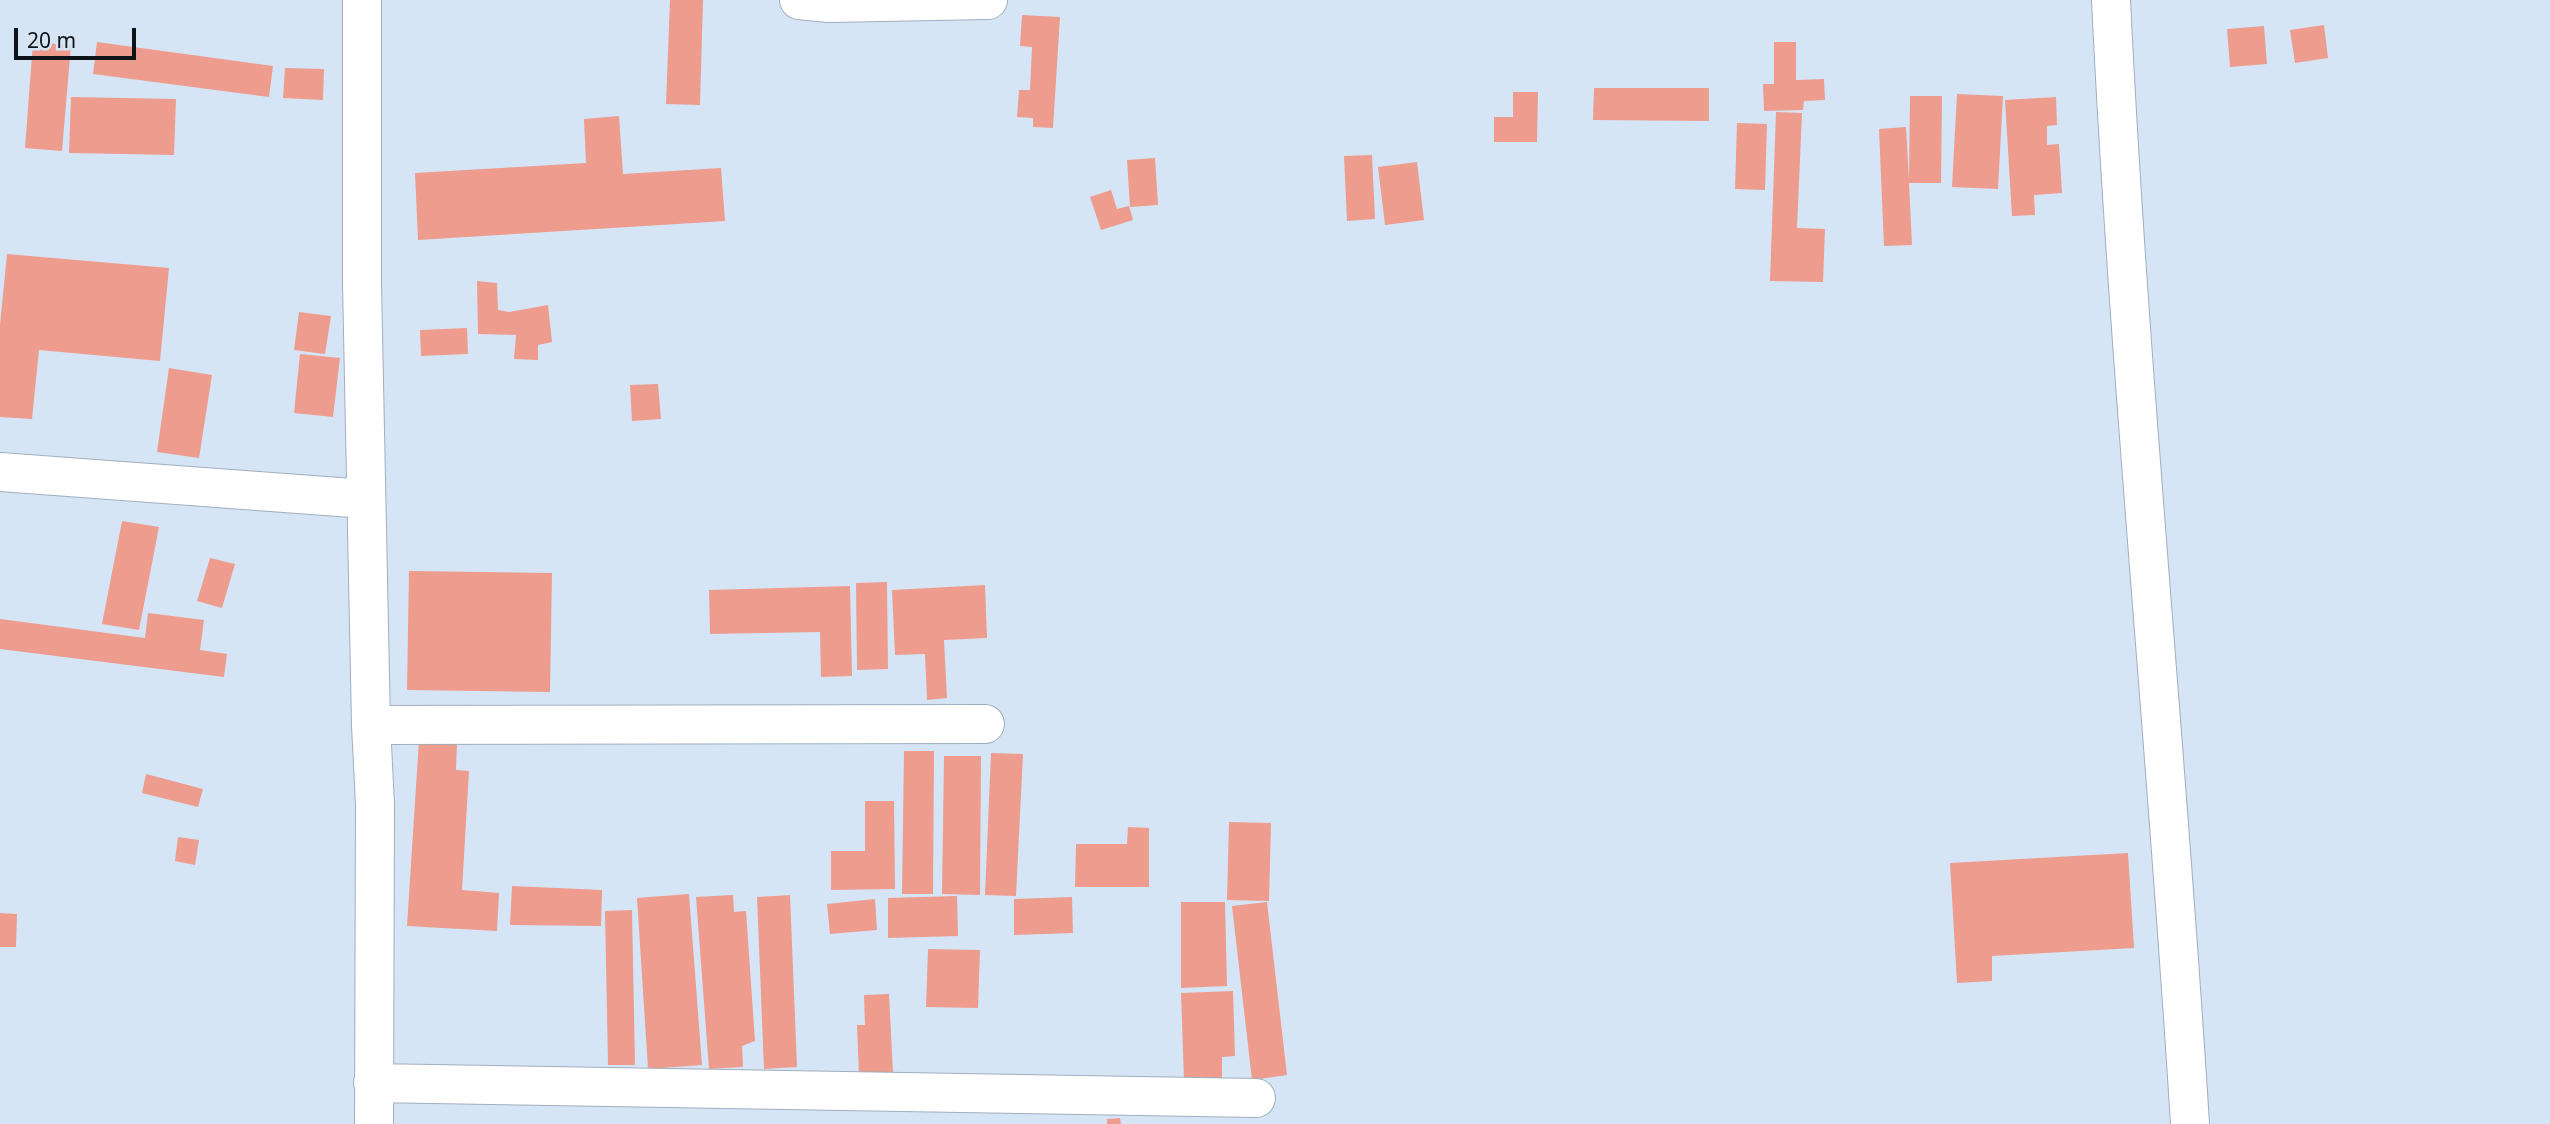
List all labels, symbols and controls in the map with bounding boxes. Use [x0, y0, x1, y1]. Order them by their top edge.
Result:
scale bar [18, 14, 140, 58]
text: 20 m [27, 26, 76, 54]

